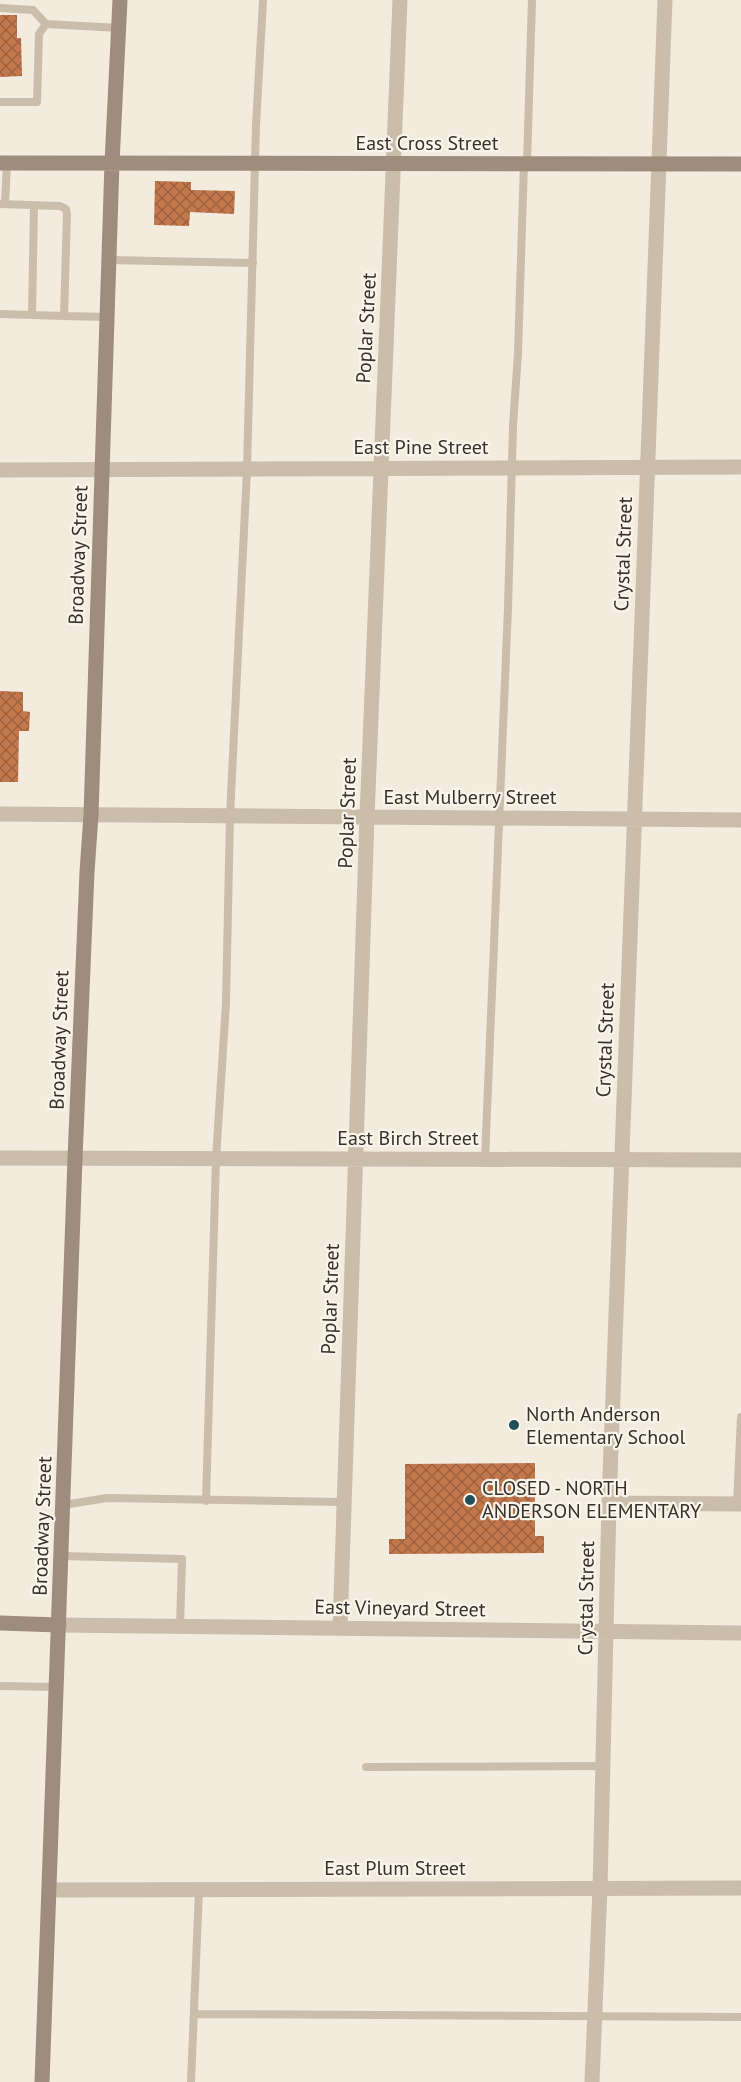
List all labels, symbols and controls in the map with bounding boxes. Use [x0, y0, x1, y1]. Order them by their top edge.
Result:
street label: East Cross Street [355, 130, 499, 156]
street label: Poplar Street [350, 272, 382, 384]
street label: East Pine Street [353, 434, 489, 460]
street label: Broadway Street [63, 485, 93, 625]
street label: Crystal Street [608, 496, 638, 612]
street label: Poplar Street [332, 757, 362, 869]
street label: East Mulberry Street [383, 784, 557, 810]
street label: Broadway Street [44, 970, 74, 1110]
street label: Crystal Street [590, 982, 620, 1098]
street label: East Birch Street [337, 1125, 479, 1151]
street label: Poplar Street [315, 1243, 345, 1355]
place label: North Anderson Elementary School [526, 1401, 686, 1450]
marker: North Anderson Elementary School [507, 1418, 521, 1432]
street label: Broadway Street [27, 1456, 57, 1596]
place label: CLOSED - NORTH ANDERSON ELEMENTARY [482, 1475, 702, 1524]
marker: CLOSED - NORTH ANDERSON ELEMENTARY [463, 1493, 477, 1507]
street label: Crystal Street [572, 1540, 600, 1656]
street label: East Vineyard Street [314, 1594, 486, 1622]
street label: East Plum Street [324, 1855, 466, 1881]

